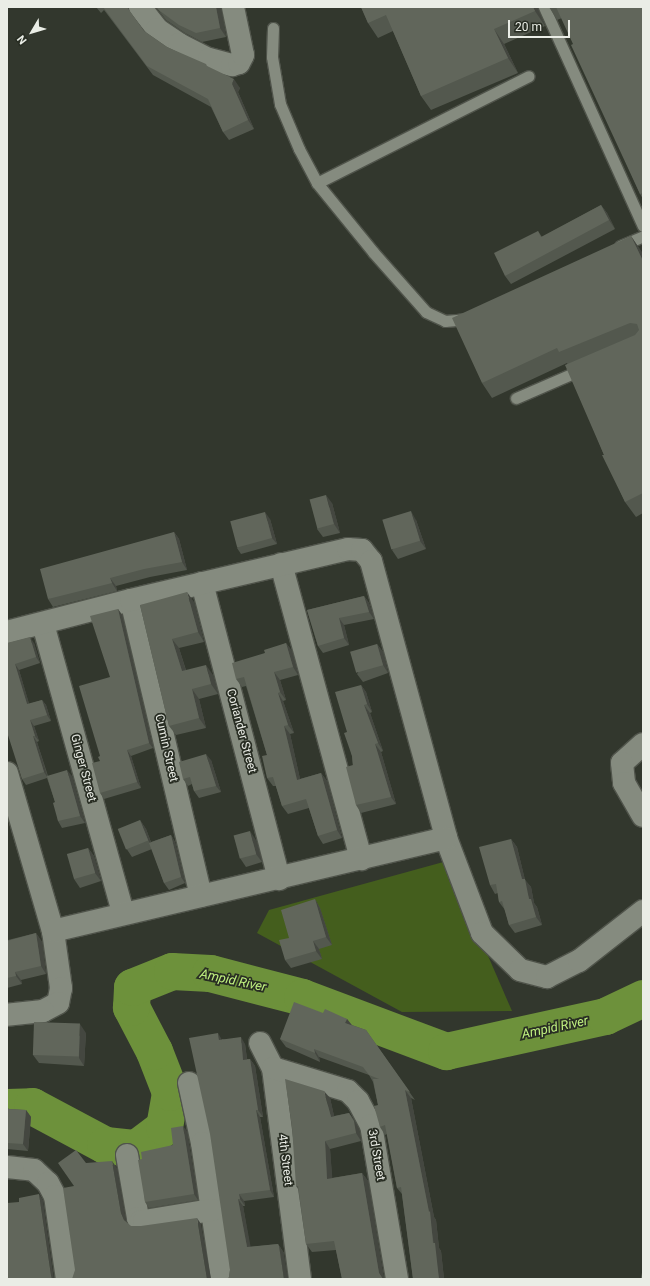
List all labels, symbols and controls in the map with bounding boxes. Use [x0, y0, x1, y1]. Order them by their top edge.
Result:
north arrow [12, 12, 52, 52]
scale bar [510, 12, 572, 38]
text: 20 m [515, 20, 542, 34]
text: N [15, 33, 30, 47]
street label: Coriander Street [223, 687, 259, 775]
street label: Cumin Street [151, 713, 181, 783]
street label: Ginger Street [67, 733, 99, 803]
water label: Ampid River [198, 966, 268, 996]
water label: Ampid River [520, 1013, 590, 1043]
street label: 3rd Street [364, 1128, 388, 1182]
street label: 4th Street [275, 1133, 295, 1187]

